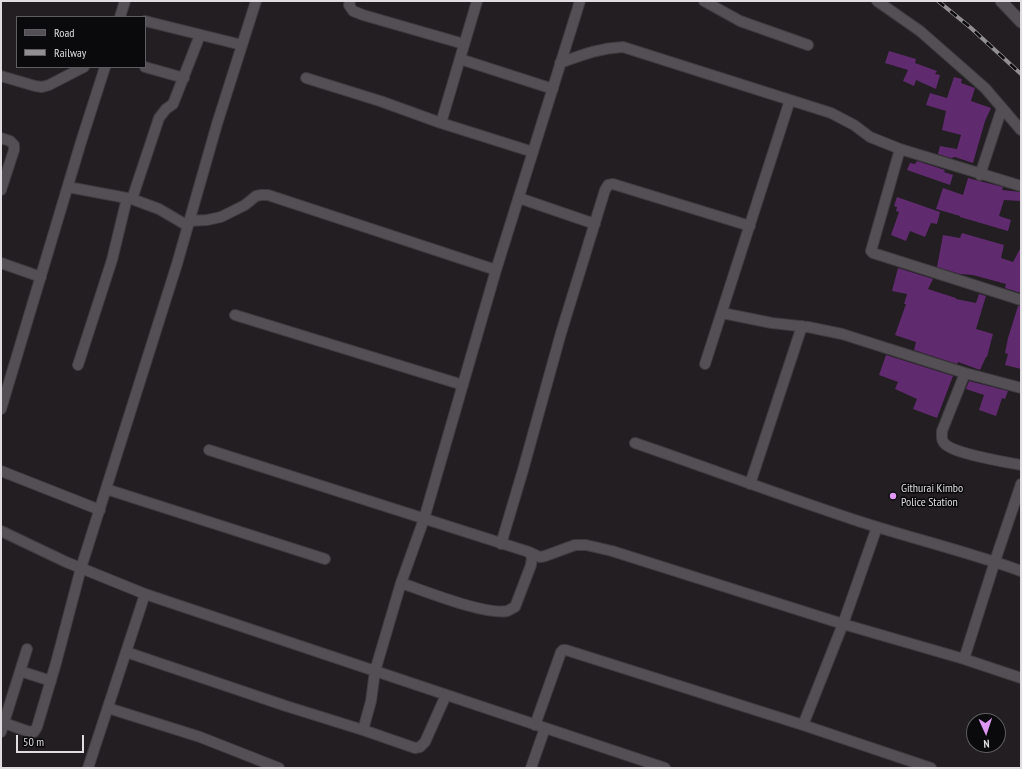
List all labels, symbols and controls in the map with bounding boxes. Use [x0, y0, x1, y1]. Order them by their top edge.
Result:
legend [16, 16, 146, 68]
text: Road [54, 25, 74, 40]
text: Railway [54, 45, 86, 60]
place label: Githurai Kimbo Police Station [901, 482, 963, 510]
marker: Githurai Kimbo Police Station [888, 491, 898, 501]
north arrow [966, 713, 1006, 753]
scale bar [18, 727, 86, 753]
text: 50 m [23, 734, 44, 749]
text: N [983, 737, 990, 751]

